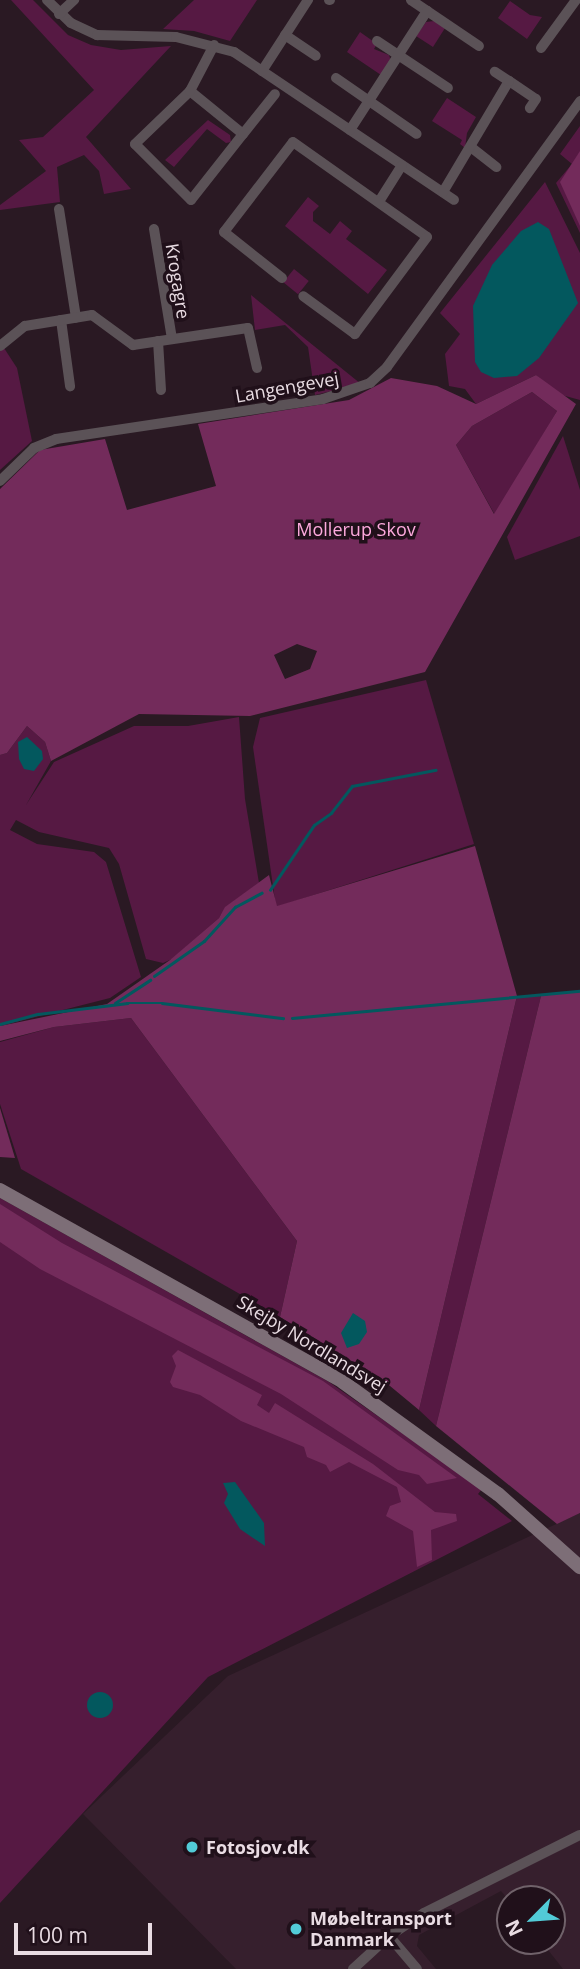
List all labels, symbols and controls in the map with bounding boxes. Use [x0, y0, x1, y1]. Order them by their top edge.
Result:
street label: Krogagre [161, 242, 195, 320]
street label: Langengevej [233, 367, 341, 407]
park label: Mollerup Skov [296, 518, 416, 540]
street label: Skejby Nordlandsvej [233, 1291, 391, 1397]
place label: Fotosjov.dk [206, 1836, 309, 1858]
marker: Fotosjov.dk [184, 1839, 200, 1855]
north arrow [496, 1885, 566, 1955]
place label: Møbeltransport Danmark [310, 1908, 452, 1951]
scale bar [18, 1910, 156, 1954]
text: N [499, 1916, 529, 1941]
text: 100 m [27, 1921, 88, 1949]
marker: Møbeltransport Danmark [288, 1921, 304, 1937]

